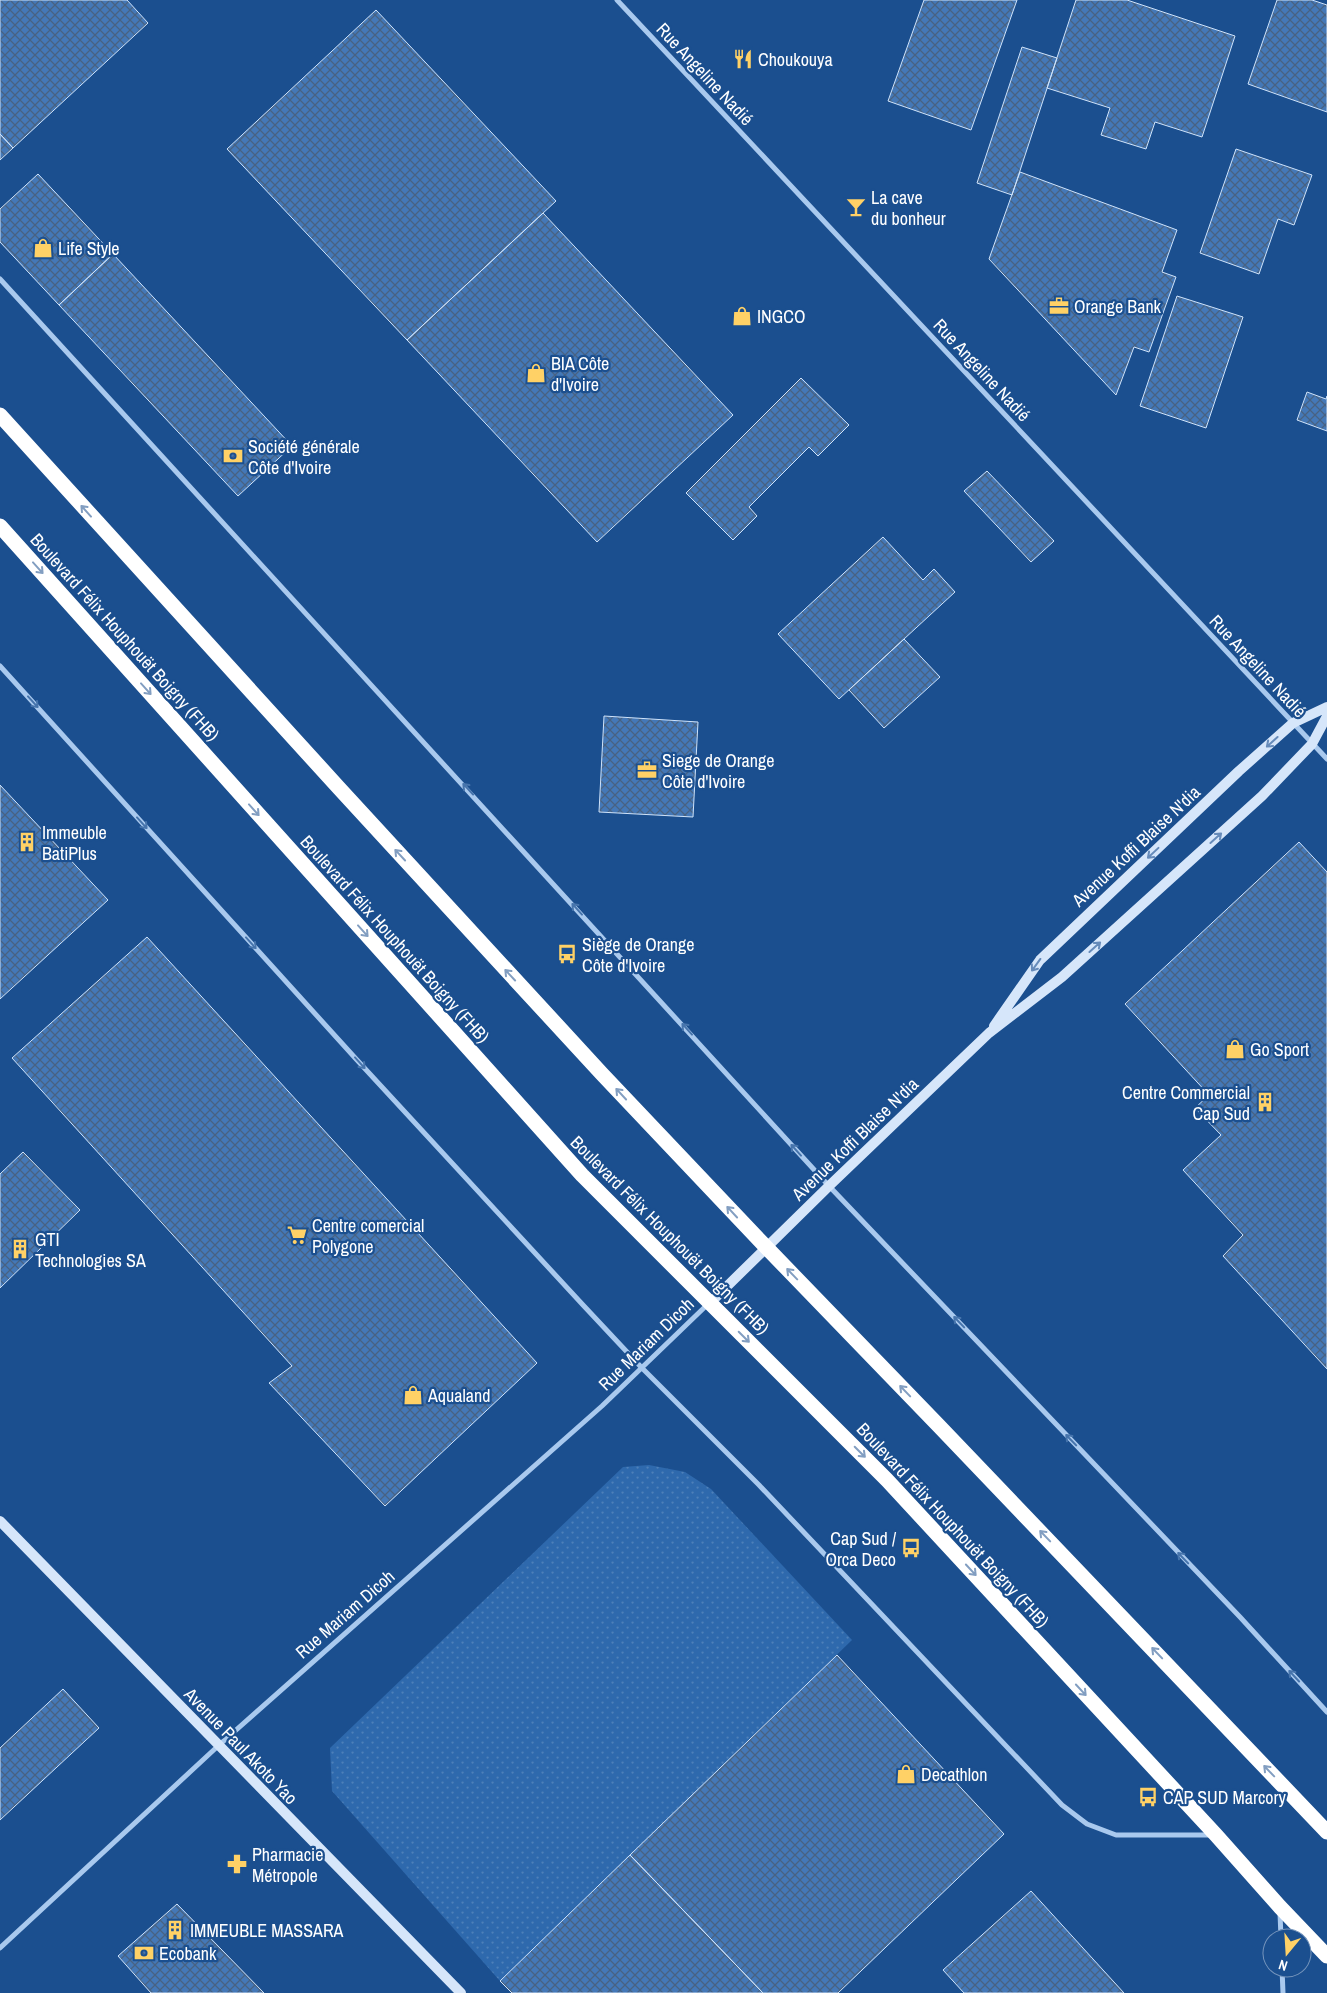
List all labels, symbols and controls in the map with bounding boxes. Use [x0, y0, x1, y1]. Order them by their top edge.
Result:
street label: Rue Angeline Nadié [651, 17, 759, 131]
place label: Choukouya [758, 47, 833, 72]
restaurant icon: Choukouya [732, 48, 754, 70]
place label: La cave du bonheur [871, 185, 946, 231]
bar icon: La cave du bonheur [845, 196, 867, 218]
place label: Life Style [58, 236, 120, 261]
shop icon: Life Style [32, 237, 54, 259]
place label: Orange Bank [1074, 294, 1162, 319]
office icon: Orange Bank [1048, 295, 1070, 317]
place label: INGCO [757, 304, 805, 329]
shop icon: INGCO [731, 305, 753, 327]
street label: Rue Angeline Nadié [928, 313, 1036, 427]
place label: BIA Côte d'Ivoire [551, 351, 609, 397]
shop icon: BIA Côte d'Ivoire [525, 362, 547, 384]
place label: Société générale Côte d'Ivoire [248, 434, 360, 480]
bank icon: Société générale Côte d'Ivoire [222, 445, 244, 467]
one-way arrow [80, 504, 92, 517]
street label: Boulevard Félix Houphouët Boigny (FHB) [25, 528, 225, 746]
one-way arrow [32, 561, 43, 574]
street label: Rue Angeline Nadié [1204, 609, 1312, 723]
one-way arrow [140, 683, 152, 696]
one-way arrow [27, 696, 39, 709]
one-way arrow [1265, 736, 1278, 748]
place label: Siege de Orange Côte d'Ivoire [662, 748, 774, 794]
office icon: Siege de Orange Côte d'Ivoire [636, 759, 658, 781]
street label: Avenue Koffi Blaise N'dia [1066, 780, 1206, 913]
one-way arrow [462, 783, 474, 796]
one-way arrow [249, 804, 260, 817]
one-way arrow [136, 816, 148, 829]
place label: Immeuble BatiPlus [42, 820, 107, 866]
street label: Boulevard Félix Houphouët Boigny (FHB) [295, 830, 495, 1048]
building icon: Immeuble BatiPlus [16, 831, 38, 853]
one-way arrow [1209, 832, 1222, 844]
one-way arrow [1146, 847, 1159, 859]
one-way arrow [394, 849, 406, 862]
one-way arrow [571, 903, 583, 916]
one-way arrow [357, 925, 369, 938]
place label: Siège de Orange Côte d'Ivoire [582, 932, 694, 978]
one-way arrow [245, 937, 257, 949]
one-way arrow [1089, 941, 1102, 953]
bus stop icon: Siège de Orange Côte d'Ivoire [556, 943, 578, 965]
one-way arrow [1031, 958, 1041, 972]
one-way arrow [505, 968, 516, 981]
one-way arrow [681, 1023, 693, 1036]
place label: Go Sport [1250, 1037, 1309, 1062]
shop icon: Go Sport [1224, 1038, 1246, 1060]
one-way arrow [354, 1057, 366, 1070]
street label: Avenue Koffi Blaise N'dia [785, 1072, 924, 1207]
place label: Centre Commercial Cap Sud [1122, 1080, 1250, 1126]
one-way arrow [615, 1088, 627, 1100]
building icon: Centre Commercial Cap Sud [1254, 1091, 1276, 1113]
street label: Boulevard Félix Houphouët Boigny (FHB) [565, 1130, 775, 1340]
one-way arrow [790, 1143, 802, 1156]
one-way arrow [726, 1206, 738, 1218]
place label: Centre comercial Polygone [312, 1213, 424, 1259]
supermarket icon: Centre comercial Polygone [286, 1224, 308, 1246]
place label: GTI Technologies SA [35, 1227, 146, 1273]
building icon: GTI Technologies SA [9, 1238, 31, 1260]
one-way arrow [786, 1268, 798, 1280]
street label: Rue Mariam Dicoh [593, 1292, 699, 1396]
one-way arrow [953, 1316, 965, 1328]
one-way arrow [738, 1331, 750, 1343]
place label: Aqualand [427, 1383, 490, 1408]
shop icon: Aqualand [402, 1384, 424, 1406]
one-way arrow [899, 1384, 911, 1397]
street label: Boulevard Félix Houphouët Boigny (FHB) [851, 1417, 1055, 1633]
one-way arrow [1065, 1433, 1077, 1446]
one-way arrow [853, 1446, 866, 1458]
place label: Cap Sud / Orca Deco [825, 1526, 897, 1572]
one-way arrow [1039, 1530, 1051, 1542]
bus stop icon: Cap Sud / Orca Deco [900, 1537, 922, 1559]
one-way arrow [1177, 1551, 1189, 1564]
street label: Rue Mariam Dicoh [290, 1564, 400, 1664]
one-way arrow [965, 1564, 977, 1577]
one-way arrow [1151, 1647, 1163, 1660]
one-way arrow [1288, 1670, 1300, 1683]
street label: Avenue Paul Akoto Yao [178, 1681, 303, 1810]
one-way arrow [1075, 1683, 1087, 1696]
place label: Decathlon [921, 1762, 987, 1787]
shop icon: Decathlon [895, 1763, 917, 1785]
one-way arrow [1263, 1765, 1275, 1777]
place label: CAP SUD Marcory [1163, 1785, 1286, 1810]
bus stop icon: CAP SUD Marcory [1137, 1786, 1159, 1808]
place label: Pharmacie Métropole [252, 1842, 323, 1888]
pharmacy icon: Pharmacie Métropole [226, 1853, 248, 1875]
place label: IMMEUBLE MASSARA [190, 1918, 344, 1943]
building icon: IMMEUBLE MASSARA [164, 1919, 186, 1941]
north arrow [1262, 1928, 1312, 1978]
place label: Ecobank [159, 1941, 217, 1966]
bank icon: Ecobank [133, 1942, 155, 1964]
text: N [1276, 1956, 1290, 1975]

